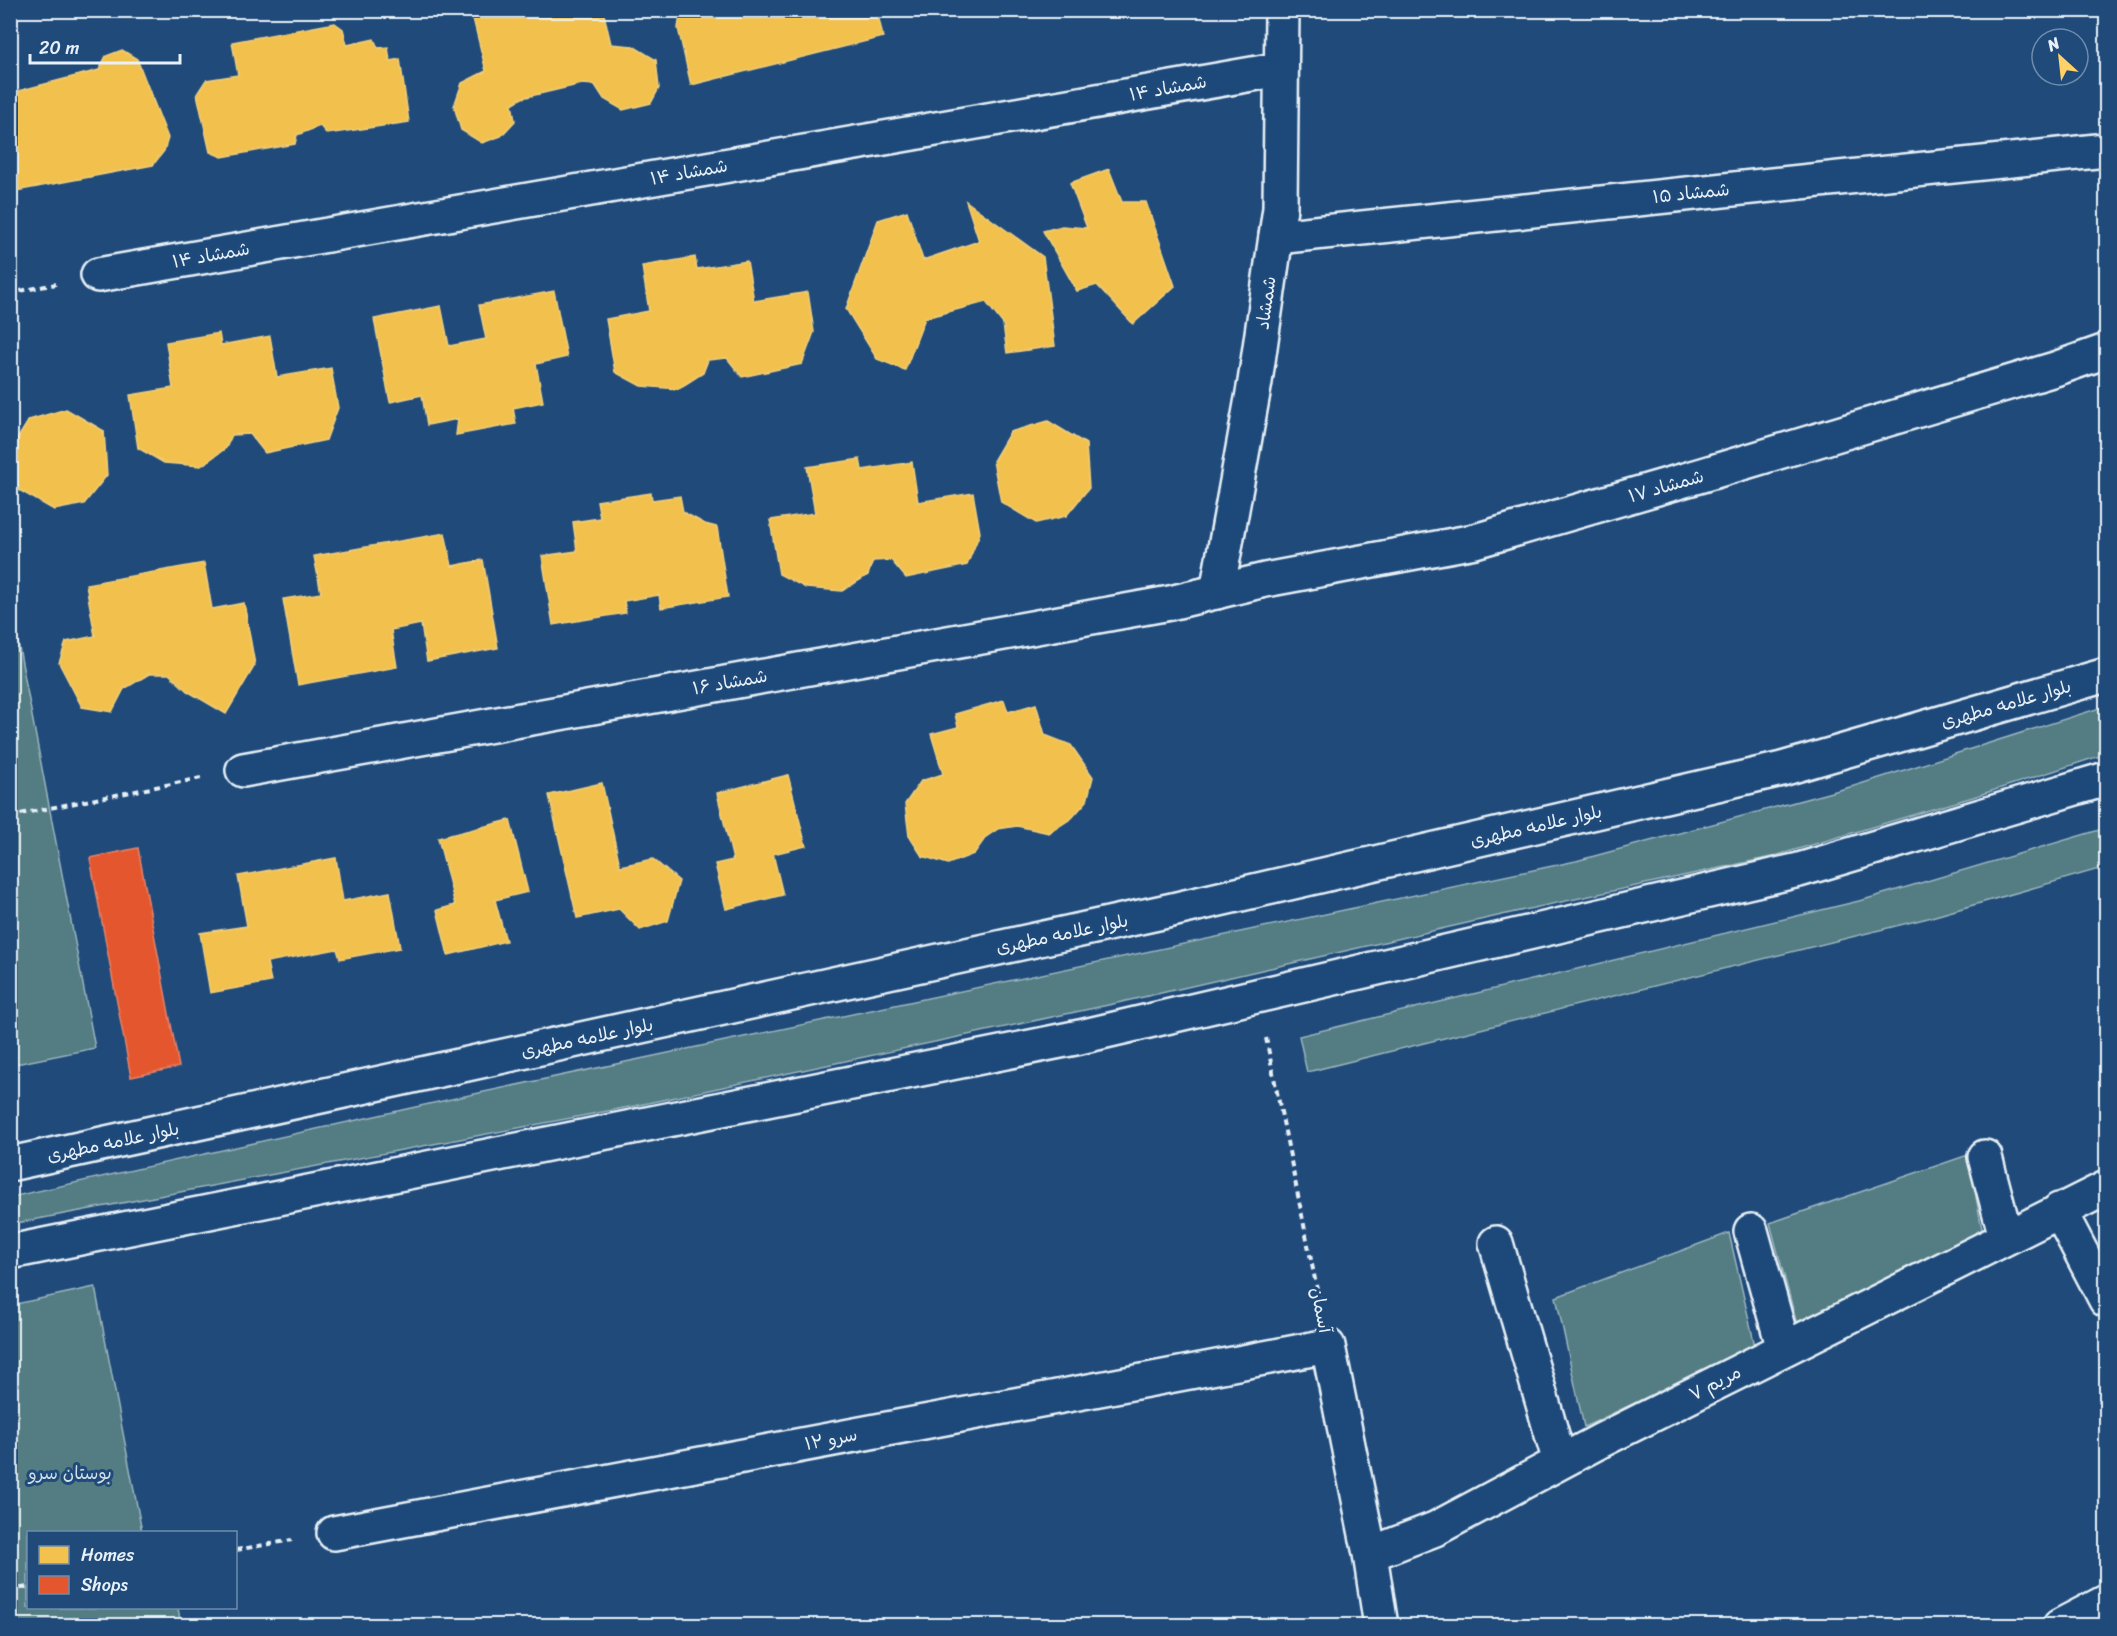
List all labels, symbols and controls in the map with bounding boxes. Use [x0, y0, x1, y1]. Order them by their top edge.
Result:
scale bar [30, 27, 180, 65]
north arrow [2030, 27, 2090, 87]
text: N [2041, 28, 2066, 60]
text: 20 m [39, 32, 79, 64]
street label: شمشاد ۱۴ [1127, 65, 1209, 111]
street label: شمشاد ۱۴ [648, 149, 730, 195]
street label: شمشاد ۱۵ [1651, 173, 1731, 213]
street label: شمشاد ۱۴ [170, 232, 252, 278]
street label: شمشاد [1246, 274, 1286, 332]
street label: شمشاد ۱۷ [1624, 460, 1708, 512]
street label: شمشاد ۱۶ [690, 660, 770, 704]
street label: بلوار علامه مطهری [1937, 670, 2075, 738]
street label: بلوار علامه مطهری [1467, 795, 1605, 857]
street label: بلوار علامه مطهری [993, 904, 1131, 964]
street label: بلوار علامه مطهری [518, 1008, 656, 1068]
street label: بلوار علامه مطهری [44, 1112, 182, 1172]
street label: آسمان [1301, 1284, 1341, 1337]
street label: مریم ۷ [1683, 1356, 1747, 1410]
street label: سرو ۱۲ [802, 1418, 860, 1460]
park label: بوستان سرو [27, 1457, 112, 1489]
legend [27, 1531, 237, 1609]
text: Homes [81, 1539, 135, 1571]
text: Shops [81, 1569, 128, 1601]

